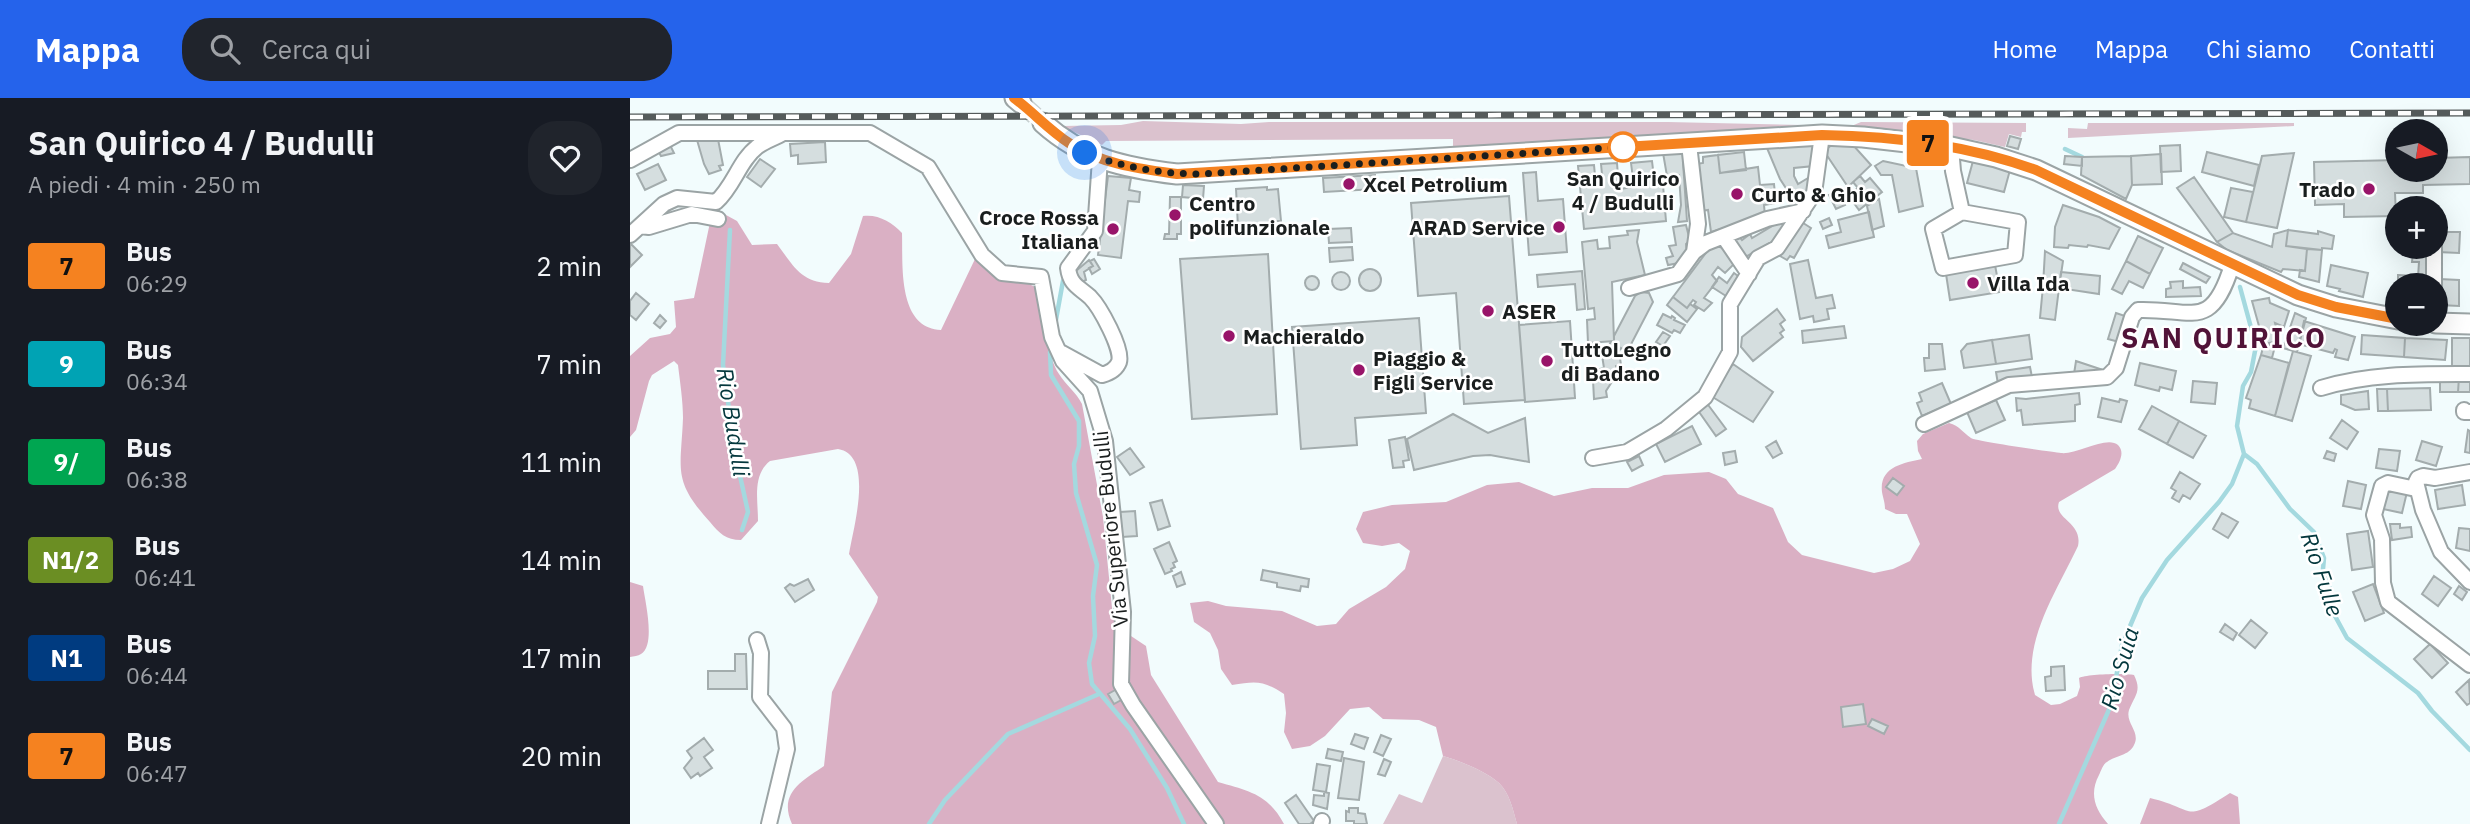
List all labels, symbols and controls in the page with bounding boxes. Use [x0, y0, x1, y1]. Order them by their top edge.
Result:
search box [182, 18, 672, 81]
text: Mappa [35, 28, 140, 71]
icon: search [206, 30, 244, 68]
text: Cerca qui [262, 32, 371, 66]
text: Home [1993, 33, 2057, 65]
text: Mappa [2095, 33, 2168, 65]
text: Chi siamo [2206, 33, 2311, 65]
text: Contatti [2349, 33, 2435, 65]
north arrow [2385, 119, 2448, 182]
map controls [2385, 119, 2448, 336]
line badge: 7 [1905, 120, 1951, 166]
text: San Quirico 4 / Budulli [28, 121, 375, 164]
button: heart [528, 121, 602, 195]
text: 7 [1921, 127, 1935, 159]
marker: San Quirico 4 / Budulli [1608, 132, 1638, 162]
your location [1067, 135, 1102, 170]
place label: San Quirico 4 / Budulli [1566, 164, 1680, 216]
text: A piedi · 4 min · 250 m [28, 169, 261, 199]
place label: Xcel Petrolium [1363, 170, 1508, 198]
place label: Trado [2299, 175, 2355, 203]
marker: Xcel Petrolium [1341, 176, 1357, 192]
place label: Curto & Ghio [1751, 180, 1876, 208]
marker: Trado [2361, 181, 2377, 197]
marker: Curto & Ghio [1729, 186, 1745, 202]
place label: Centro polifunzionale [1189, 189, 1330, 241]
button: + [2385, 196, 2448, 259]
place label: Croce Rossa Italiana [979, 203, 1099, 255]
marker: Centro polifunzionale [1167, 207, 1183, 223]
place label: ARAD Service [1409, 213, 1545, 241]
marker: ARAD Service [1551, 219, 1567, 235]
marker: Croce Rossa Italiana [1105, 221, 1121, 237]
text: Bus [126, 234, 172, 268]
text: 2 min [536, 249, 602, 283]
text: 7 [59, 250, 74, 282]
text: 06:29 [126, 268, 188, 298]
place label: Villa Ida [1987, 269, 2070, 297]
button: − [2385, 273, 2448, 336]
marker: Villa Ida [1965, 275, 1981, 291]
place label: ASER [1502, 297, 1556, 325]
marker: ASER [1480, 303, 1496, 319]
district label: SAN QUIRICO [2121, 319, 2327, 356]
place label: Machieraldo [1243, 322, 1365, 350]
marker: Machieraldo [1221, 328, 1237, 344]
text: Bus [126, 332, 172, 366]
place label: TuttoLegno di Badano [1561, 335, 1671, 387]
place label: Piaggio & Figli Service [1373, 344, 1494, 396]
text: 7 min [536, 347, 602, 381]
text: 9 [59, 348, 74, 380]
marker: TuttoLegno di Badano [1539, 353, 1555, 369]
marker: Piaggio & Figli Service [1351, 362, 1367, 378]
water label: Rio Budulli [711, 365, 758, 480]
text: 06:34 [126, 366, 188, 396]
street label: Via Superiore Budulli [1086, 429, 1134, 629]
text: Bus [126, 430, 172, 464]
text: 11 min [521, 445, 602, 479]
text: 9/ [54, 446, 79, 478]
text: 06:38 [126, 464, 188, 494]
text: Bus [134, 528, 180, 562]
water label: Rio Fulle [2295, 528, 2351, 620]
text: 14 min [521, 543, 602, 577]
text: N1/2 [42, 544, 99, 576]
text: 06:41 [134, 562, 196, 592]
water label: Rio Suia [2093, 623, 2145, 713]
text: Bus [126, 626, 172, 660]
text: 17 min [521, 641, 602, 675]
text: N1 [51, 642, 82, 674]
text: 06:44 [126, 660, 188, 690]
text: Bus [126, 724, 172, 758]
text: 20 min [521, 739, 602, 773]
text: 7 [59, 740, 74, 772]
text: 06:47 [126, 758, 188, 788]

